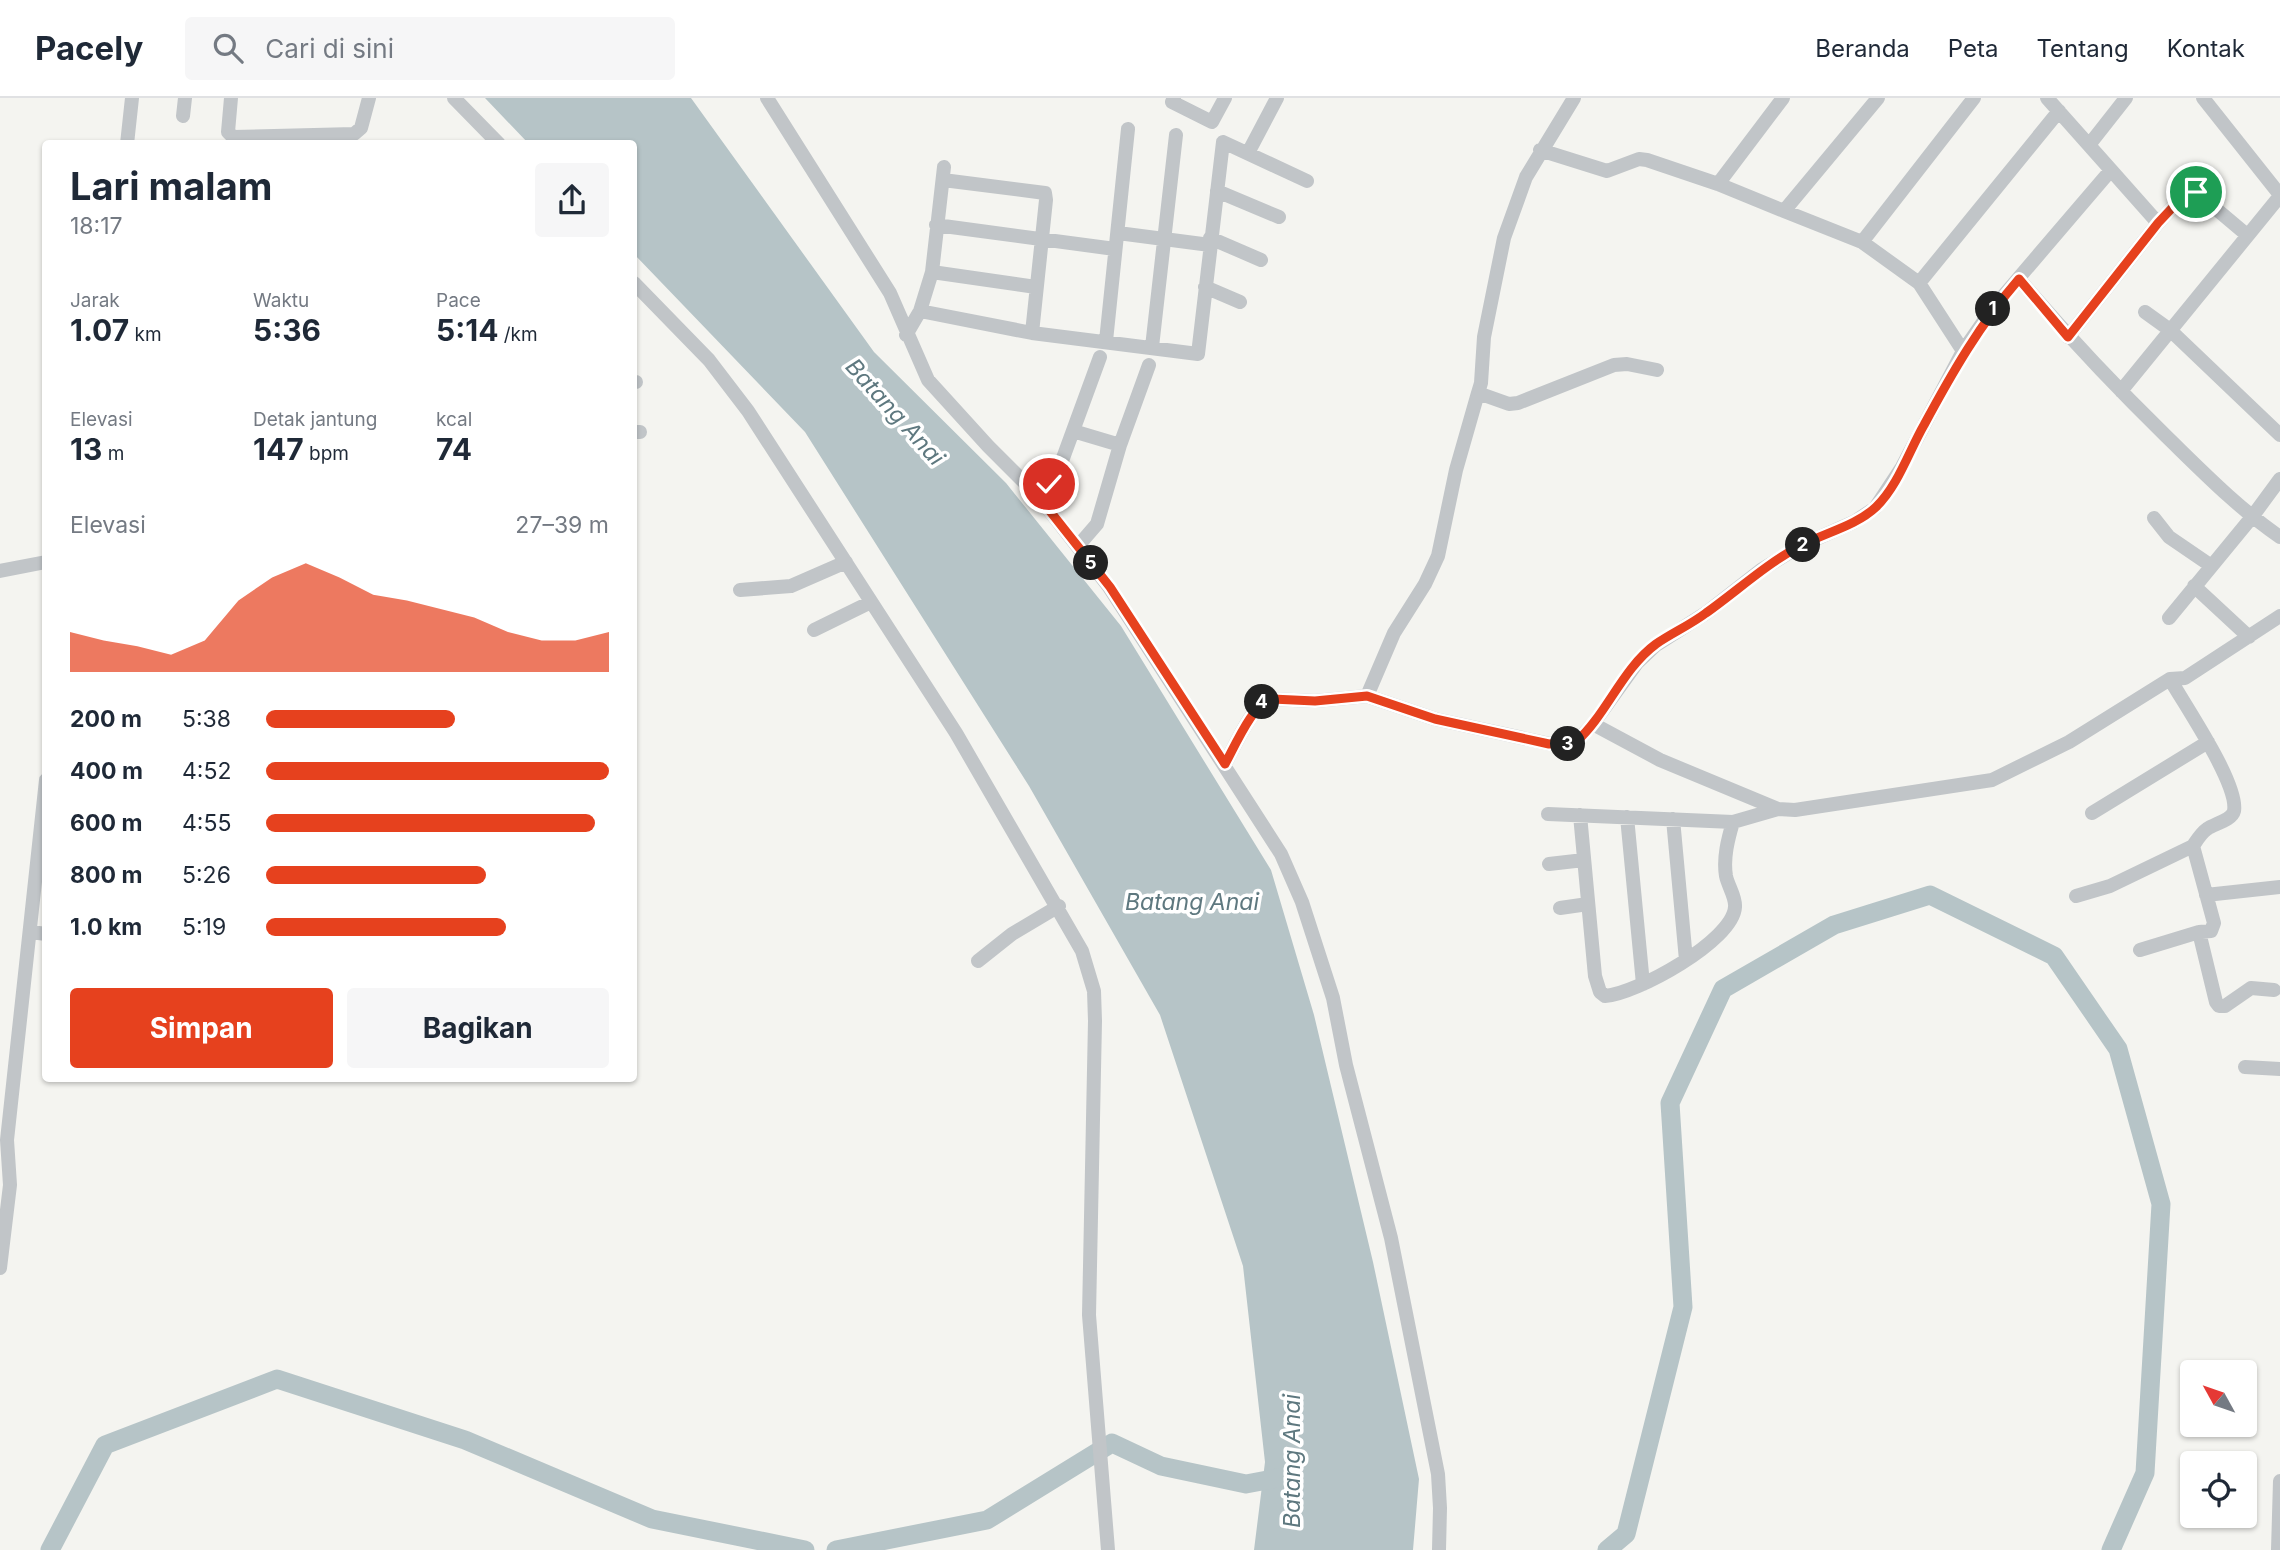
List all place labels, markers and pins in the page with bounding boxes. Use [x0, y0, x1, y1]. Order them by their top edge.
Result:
pin [2166, 162, 2226, 222]
pin: 1 [1976, 292, 2010, 326]
pin [1019, 454, 1079, 514]
pin: 2 [1786, 528, 1820, 562]
pin: 5 [1074, 546, 1108, 580]
pin: 4 [1244, 684, 1280, 720]
pin: 3 [1550, 726, 1586, 762]

